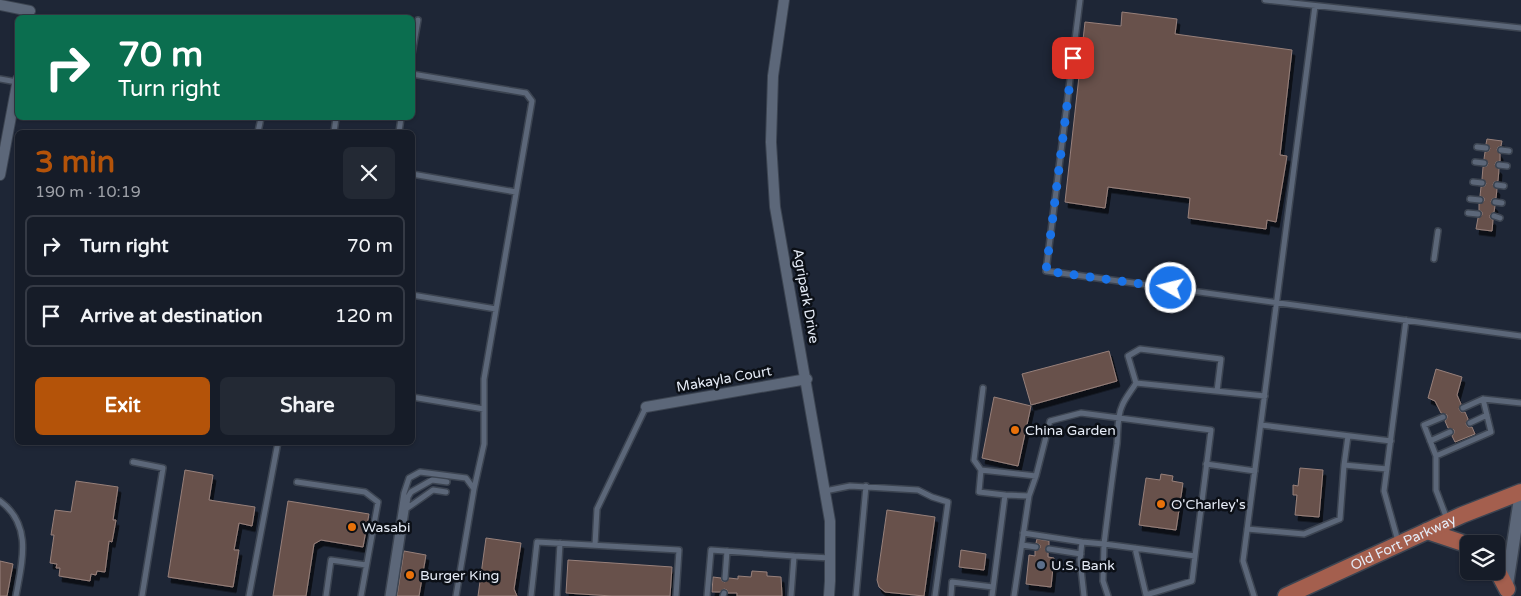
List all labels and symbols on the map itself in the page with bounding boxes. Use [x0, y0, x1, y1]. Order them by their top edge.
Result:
pin [1052, 37, 1094, 79]
street label: Agripark Drive [789, 247, 823, 345]
position arrow [1144, 261, 1196, 313]
street label: Makayla Court [675, 362, 774, 396]
place label: China Garden [1025, 422, 1116, 439]
marker: China Garden [1009, 424, 1021, 436]
place label: O'Charley's [1171, 496, 1246, 513]
marker: O'Charley's [1155, 498, 1167, 510]
street label: Old Fort Parkway [1348, 510, 1459, 574]
place label: Wasabi [362, 519, 410, 536]
marker: Wasabi [346, 521, 358, 533]
place label: U.S. Bank [1051, 557, 1115, 574]
marker: U.S. Bank [1035, 559, 1047, 571]
place label: Burger King [420, 567, 499, 584]
marker: Burger King [404, 569, 416, 581]

